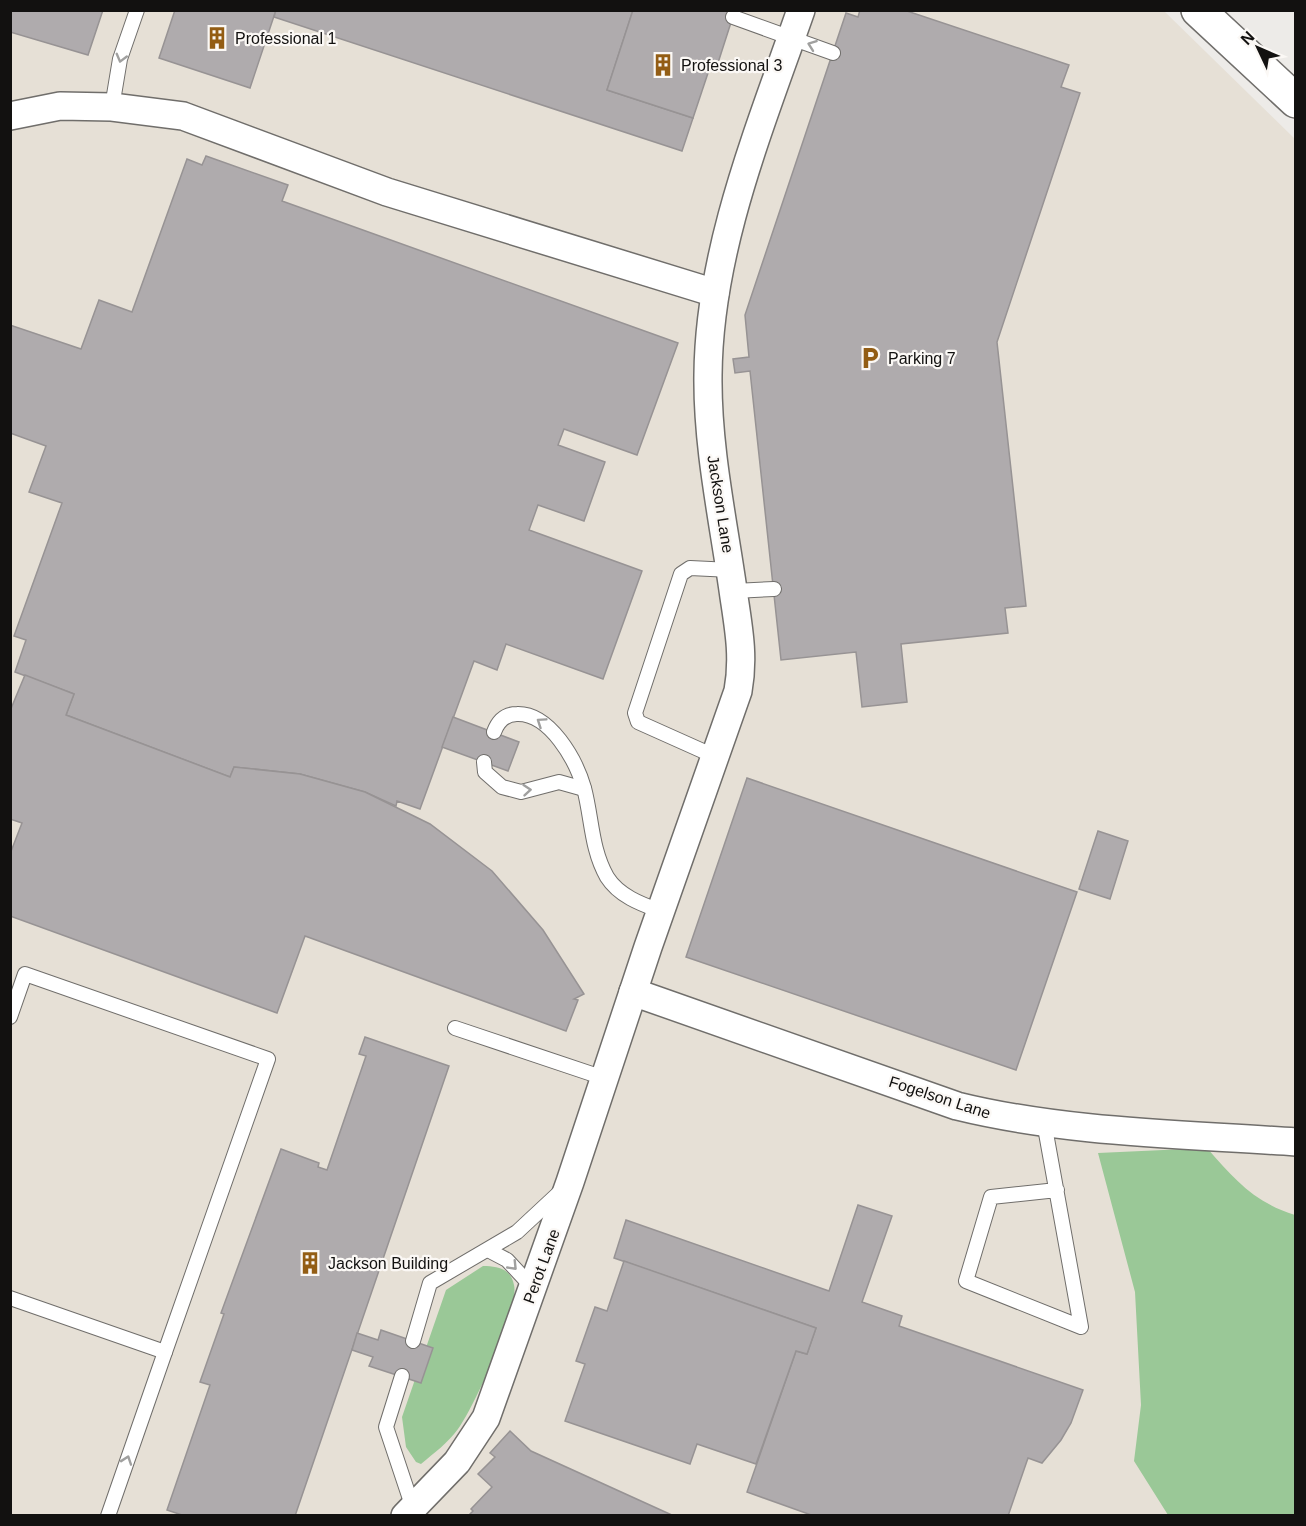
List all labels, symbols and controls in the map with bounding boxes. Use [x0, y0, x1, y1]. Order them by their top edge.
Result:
north arrow [1228, 18, 1288, 78]
building icon: Professional 1 [204, 25, 230, 51]
text: N [1237, 28, 1258, 48]
place label: Professional 1 [235, 30, 336, 47]
one-way arrow [808, 40, 818, 53]
one-way arrow [116, 52, 128, 63]
building icon: Professional 3 [650, 52, 676, 78]
place label: Professional 3 [681, 57, 782, 74]
parking icon: Parking 7 [857, 345, 883, 371]
place label: Parking 7 [888, 350, 956, 367]
street label: Jackson Lane [704, 454, 737, 554]
one-way arrow [537, 718, 548, 729]
one-way arrow [523, 784, 532, 797]
street label: Fogelson Lane [887, 1073, 993, 1122]
street label: Perot Lane [520, 1226, 563, 1306]
building icon: Jackson Building [297, 1250, 323, 1276]
place label: Jackson Building [328, 1255, 448, 1272]
one-way arrow [505, 1259, 516, 1270]
one-way arrow [120, 1455, 133, 1466]

